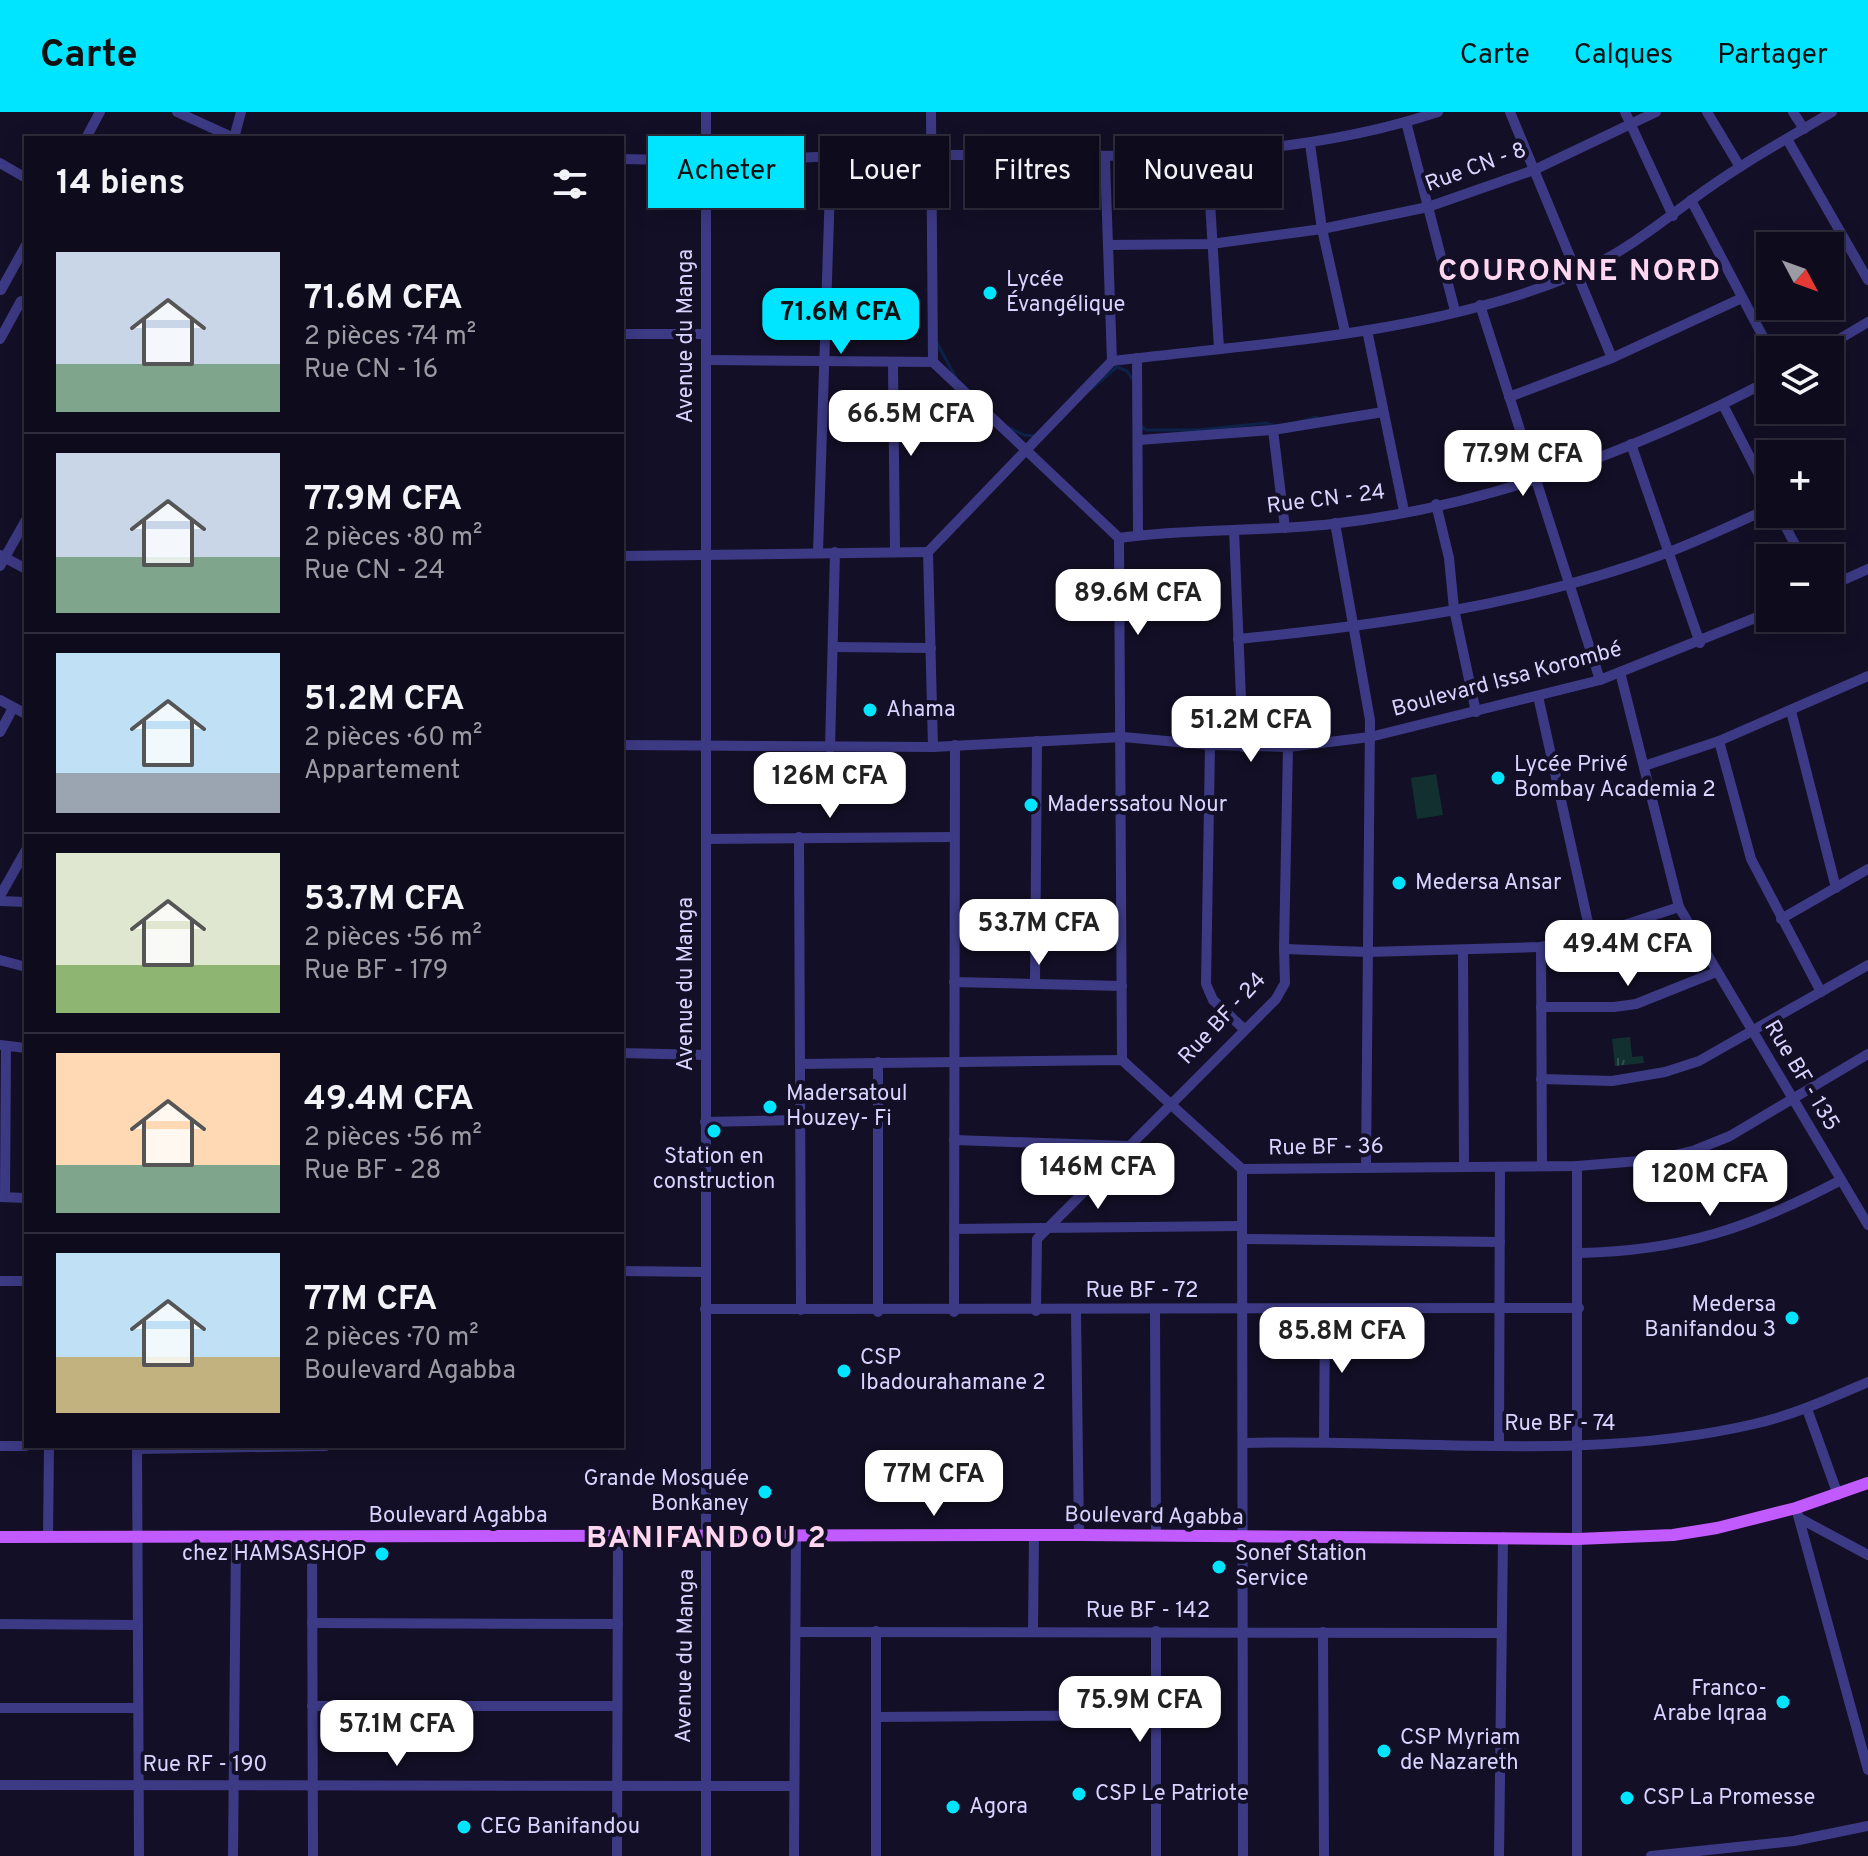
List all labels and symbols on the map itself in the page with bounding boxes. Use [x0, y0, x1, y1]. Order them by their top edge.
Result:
street label: Rue CN - 8 [1422, 137, 1530, 199]
north arrow [1756, 232, 1844, 320]
street label: Avenue du Manga [673, 249, 700, 423]
district label: COURONNE NORD [1438, 254, 1722, 291]
place label: Lycée Évangélique [1006, 267, 1125, 319]
marker: Lycée Évangélique [981, 284, 999, 302]
pin: 71.6M CFA [749, 288, 933, 356]
pin: 66.5M CFA [819, 390, 1003, 458]
pin: 77.9M CFA [1431, 430, 1615, 498]
street label: Rue CN - 24 [1265, 479, 1387, 521]
pin: 89.6M CFA [1046, 569, 1230, 637]
street label: Boulevard Issa Korombé [1389, 636, 1625, 724]
pin: 51.2M CFA [1159, 696, 1343, 764]
place label: Ahama [886, 697, 956, 724]
marker: Ahama [861, 701, 879, 719]
pin: 126M CFA [747, 752, 913, 820]
place label: Lycée Privé Bombay Academia 2 [1514, 752, 1716, 804]
marker: Lycée Privé Bombay Academia 2 [1489, 769, 1507, 787]
place label: Maderssatou Nour [1047, 792, 1228, 819]
marker: Maderssatou Nour [1022, 796, 1040, 814]
place label: Medersa Ansar [1415, 870, 1562, 897]
marker: Medersa Ansar [1390, 874, 1408, 892]
street label: Avenue du Manga [673, 897, 700, 1071]
pin: 53.7M CFA [947, 899, 1131, 967]
pin: 49.4M CFA [1536, 920, 1720, 988]
street label: Rue BF - 24 [1173, 967, 1273, 1071]
street label: Rue BF - 135 [1757, 1016, 1845, 1136]
place label: Madersatoul Houzey- Fi [786, 1081, 908, 1133]
marker: Madersatoul Houzey- Fi [761, 1098, 779, 1116]
marker: Station en construction [705, 1122, 723, 1140]
street label: Rue BF - 36 [1268, 1133, 1384, 1163]
pin: 146M CFA [1015, 1143, 1181, 1211]
place label: Station en construction [653, 1144, 775, 1196]
pin: 120M CFA [1627, 1150, 1793, 1218]
street label: Rue BF - 72 [1085, 1278, 1199, 1305]
place label: Medersa Banifandou 3 [1644, 1292, 1776, 1344]
pin: 85.8M CFA [1250, 1307, 1434, 1375]
marker: Medersa Banifandou 3 [1783, 1309, 1801, 1327]
place label: CSP Ibadourahamane 2 [860, 1345, 1046, 1397]
marker: CSP Ibadourahamane 2 [835, 1362, 853, 1380]
street label: Rue BF - 74 [1504, 1411, 1616, 1438]
pin: 77M CFA [860, 1450, 1008, 1518]
place label: Grande Mosquée Bonkaney [584, 1466, 749, 1518]
marker: Grande Mosquée Bonkaney [756, 1483, 774, 1501]
street label: Boulevard Agabba [1064, 1502, 1244, 1532]
street label: Boulevard Agabba [368, 1503, 548, 1530]
district label: BANIFANDOU 2 [586, 1521, 828, 1558]
place label: chez HAMSASHOP [182, 1541, 366, 1568]
place label: Sonef Station Service [1235, 1541, 1367, 1593]
marker: chez HAMSASHOP [373, 1545, 391, 1563]
marker: Sonef Station Service [1210, 1558, 1228, 1576]
street label: Avenue du Manga [671, 1569, 701, 1743]
street label: Rue BF - 142 [1086, 1598, 1210, 1625]
pin: 75.9M CFA [1048, 1676, 1232, 1744]
place label: Franco- Arabe Iqraa [1652, 1676, 1767, 1728]
marker: Franco- Arabe Iqraa [1774, 1693, 1792, 1711]
pin: 57.1M CFA [305, 1700, 489, 1768]
place label: CSP Myriam de Nazareth [1400, 1725, 1520, 1777]
marker: CSP Myriam de Nazareth [1375, 1742, 1393, 1760]
street label: Rue RF - 190 [143, 1752, 267, 1779]
place label: CSP Le Patriote [1095, 1781, 1249, 1808]
marker: CSP Le Patriote [1070, 1785, 1088, 1803]
place label: CSP La Promesse [1643, 1785, 1815, 1812]
marker: CSP La Promesse [1618, 1789, 1636, 1807]
place label: Agora [969, 1794, 1028, 1821]
marker: Agora [944, 1798, 962, 1816]
place label: CEG Banifandou [480, 1814, 640, 1841]
marker: CEG Banifandou [455, 1818, 473, 1836]

